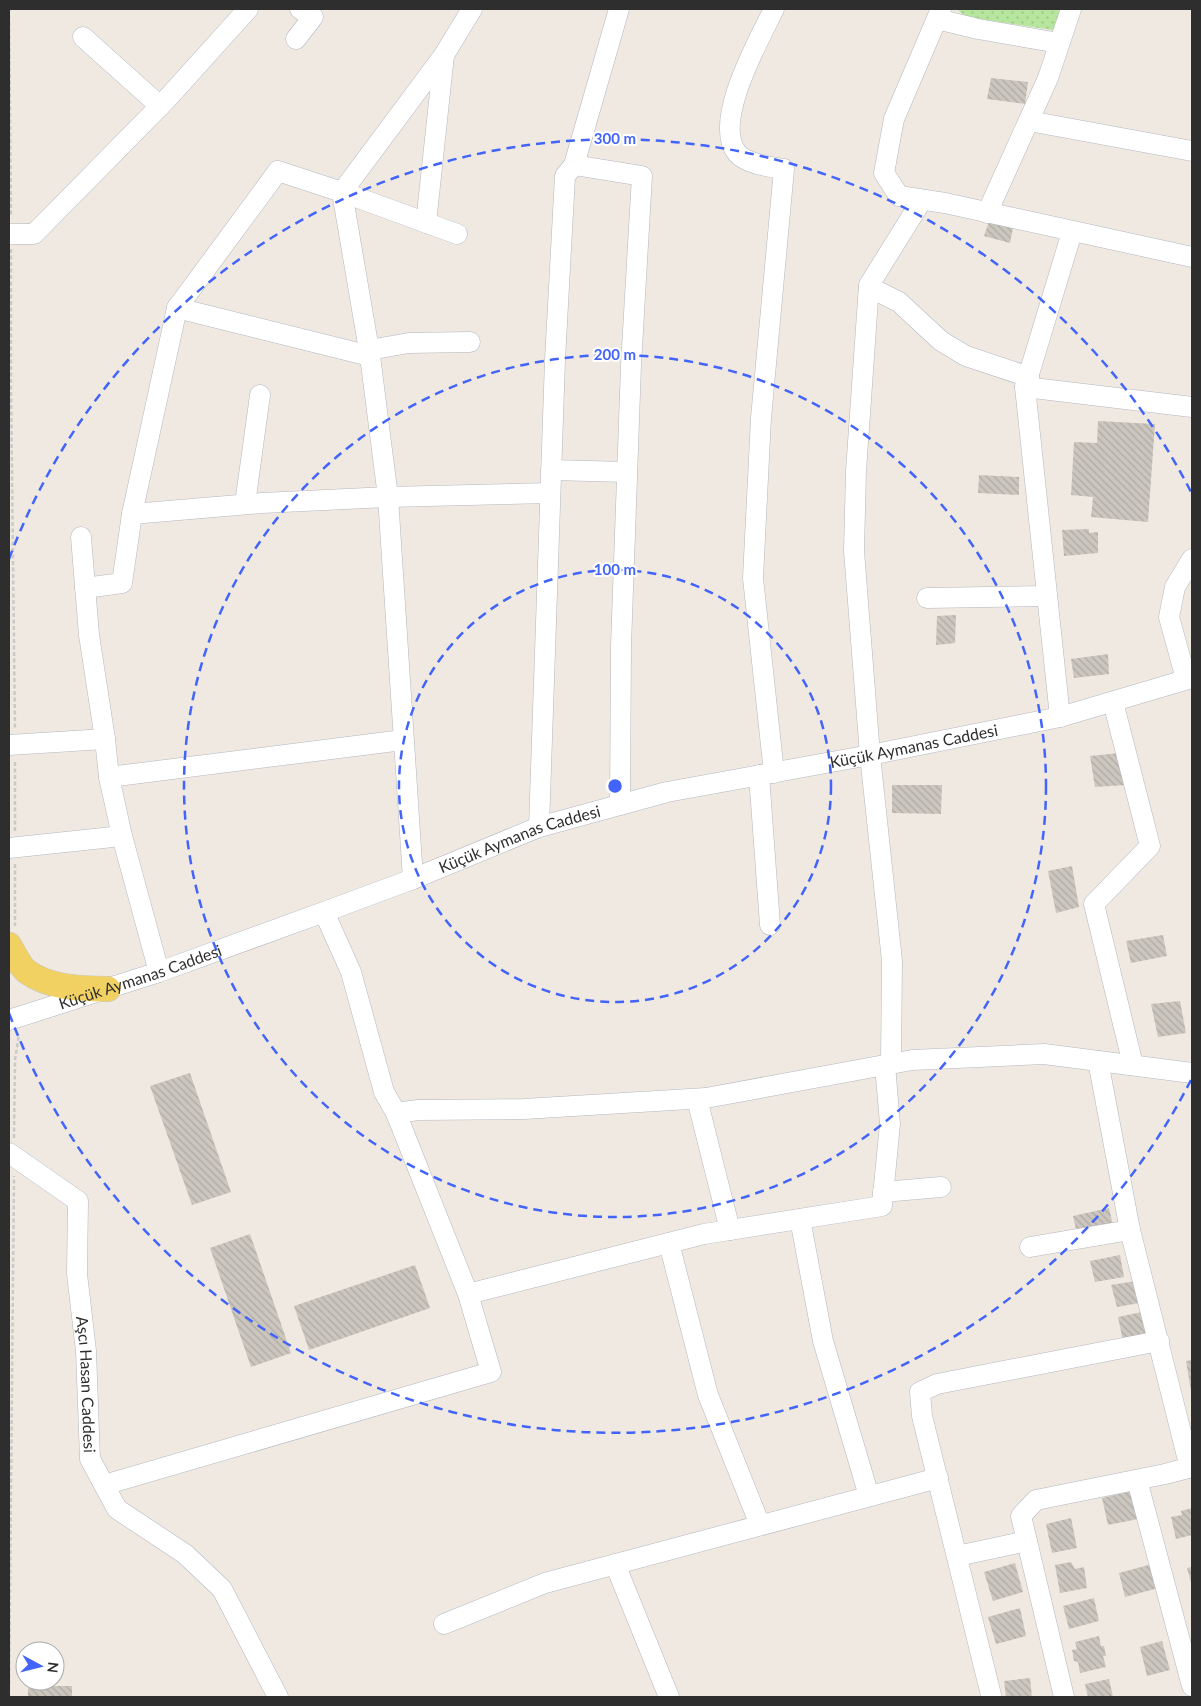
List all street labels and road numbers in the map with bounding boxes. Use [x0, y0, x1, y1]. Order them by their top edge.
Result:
street label: Küçük Aymanas Caddesi [828, 720, 999, 771]
street label: Küçük Aymanas Caddesi [436, 801, 602, 876]
street label: Küçük Aymanas Caddesi [56, 940, 224, 1013]
street label: Aşcı Hasan Caddesi [73, 1315, 100, 1453]

